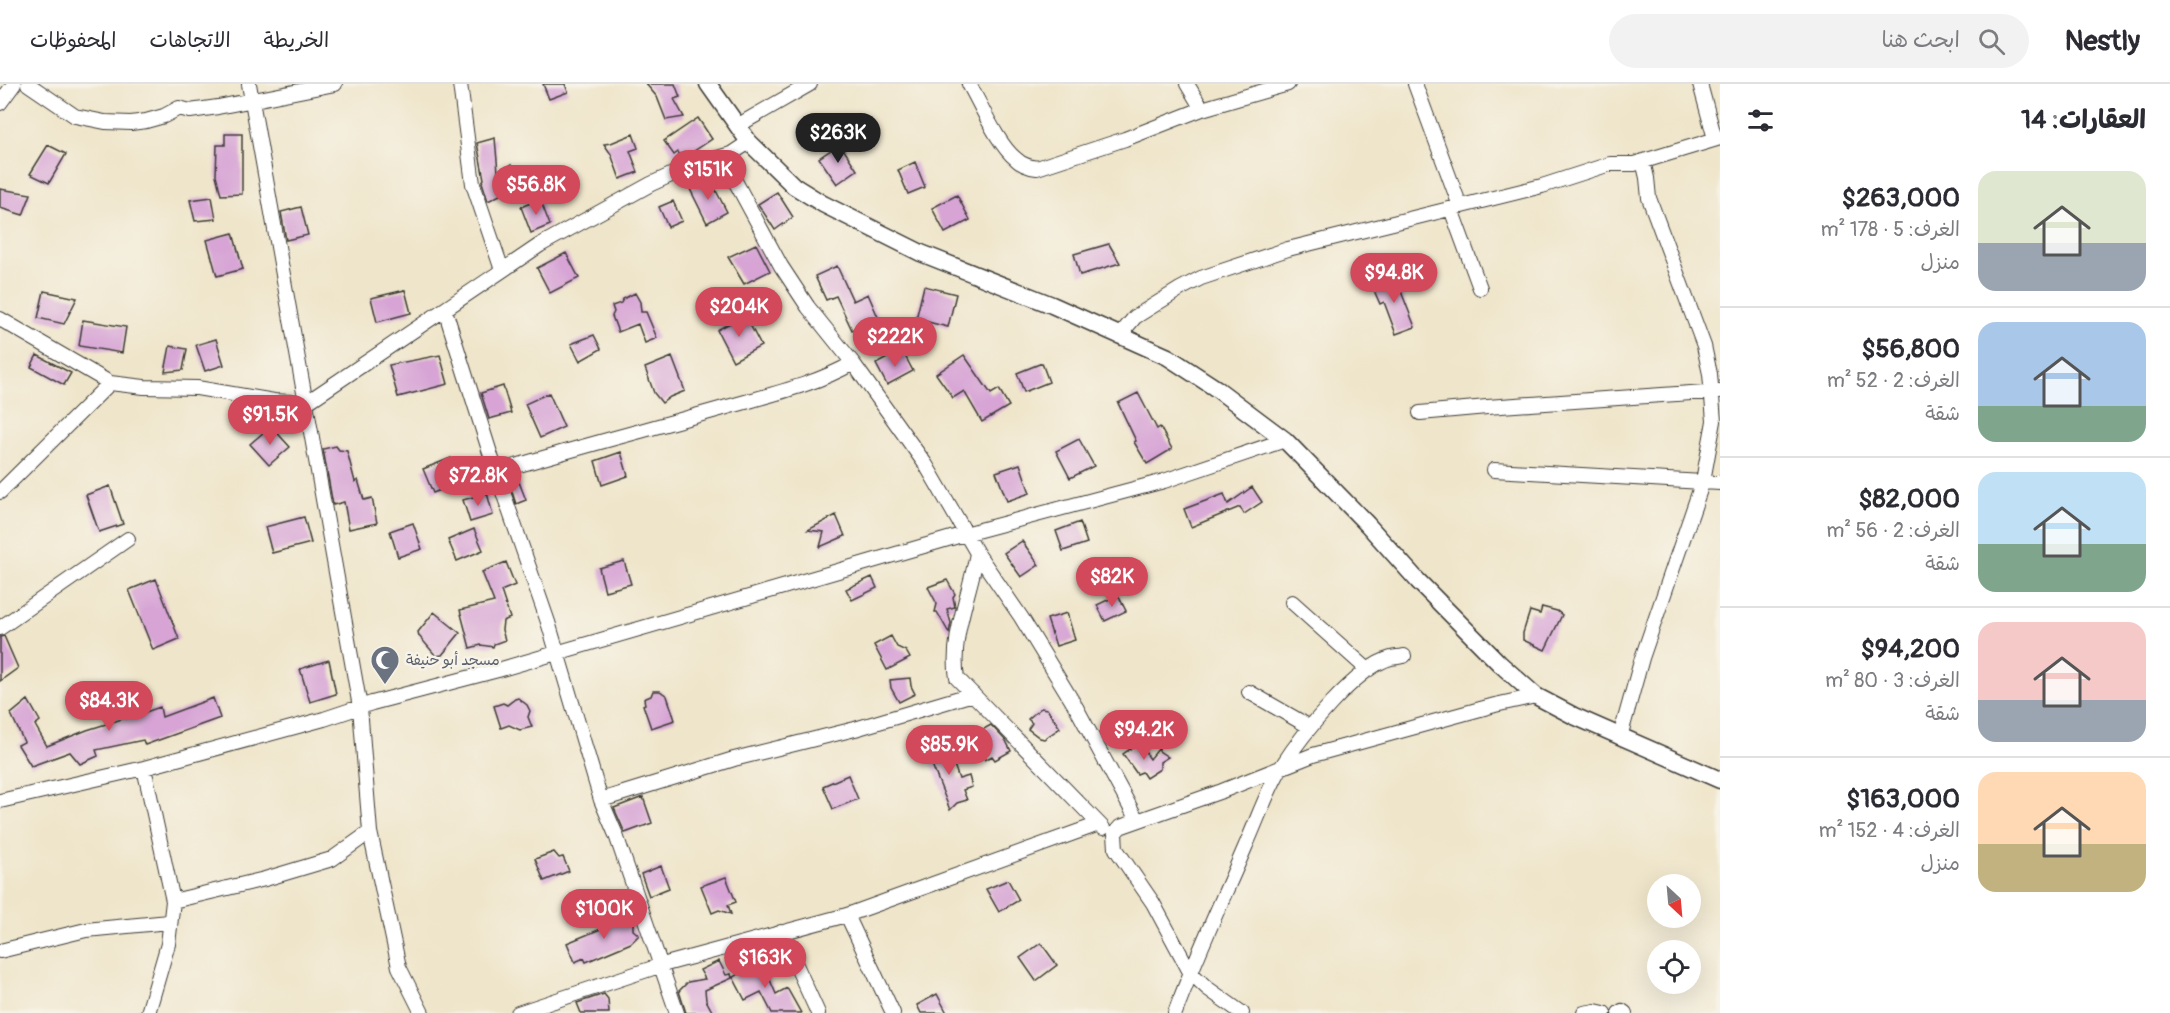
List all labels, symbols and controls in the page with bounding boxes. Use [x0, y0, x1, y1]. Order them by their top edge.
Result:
search box [1609, 14, 2029, 68]
text: Nestly [2065, 24, 2140, 59]
icon: search [1975, 25, 2008, 58]
text: ابحث هنا [1882, 26, 1960, 54]
text: المحفوظات [30, 27, 116, 54]
text: الاتجاهات [149, 27, 231, 54]
text: الخريطة [264, 27, 329, 54]
icon: filters [1744, 104, 1777, 137]
text: العقارات: 14 [2021, 104, 2146, 136]
pin: $263K [796, 113, 880, 164]
text: $263K [810, 120, 866, 145]
pin: $151K [666, 150, 750, 201]
text: $151K [683, 157, 733, 182]
pin: $56.8K [487, 165, 585, 216]
text: $56.8K [506, 172, 566, 197]
text: $263,000 [1842, 182, 1960, 214]
icon: home [2026, 195, 2098, 267]
text: الغرف: 5 · 178 m² [1821, 217, 1960, 242]
text: منزل [1921, 250, 1960, 275]
pin: $94.8K [1345, 253, 1443, 304]
text: $94.8K [1364, 260, 1424, 285]
pin: $204K [697, 287, 781, 338]
text: $204K [709, 294, 769, 319]
pin: $222K [853, 317, 937, 368]
text: $222K [867, 324, 923, 349]
text: $56,800 [1861, 333, 1960, 365]
icon: home [2026, 346, 2098, 418]
text: الغرف: 2 · 52 m² [1827, 368, 1960, 393]
pin: $91.5K [221, 395, 319, 446]
text: شقة [1925, 401, 1960, 426]
text: $91.5K [242, 402, 298, 427]
pin: $72.8K [429, 456, 527, 507]
text: $72.8K [448, 463, 508, 488]
text: $82,000 [1858, 483, 1960, 515]
icon: home [2026, 496, 2098, 568]
text: الغرف: 2 · 56 m² [1826, 518, 1960, 543]
text: شقة [1925, 551, 1960, 576]
pin: $82K [1076, 557, 1148, 608]
text: $82K [1090, 564, 1134, 589]
text: $94,200 [1861, 633, 1960, 665]
mosque icon: مسجد أبو حنيفة [369, 644, 401, 686]
icon: home [2026, 646, 2098, 718]
place label: مسجد أبو حنيفة [406, 651, 500, 670]
text: الغرف: 3 · 80 m² [1825, 668, 1960, 693]
pin: $84.3K [60, 681, 158, 732]
text: $84.3K [79, 688, 139, 713]
text: شقة [1925, 701, 1960, 726]
pin: $94.2K [1095, 710, 1193, 761]
text: $94.2K [1114, 717, 1174, 742]
pin: $85.9K [900, 725, 998, 776]
text: $85.9K [920, 732, 978, 757]
text: $163,000 [1846, 783, 1960, 815]
icon: home [2026, 796, 2098, 868]
text: الغرف: 4 · 152 m² [1819, 818, 1960, 843]
text: منزل [1921, 851, 1960, 876]
north arrow [1647, 874, 1701, 928]
map controls [1647, 874, 1701, 994]
pin: $100K [562, 889, 646, 940]
text: $100K [575, 896, 633, 921]
pin: $163K [723, 938, 807, 989]
button: locate [1647, 940, 1701, 994]
text: $163K [738, 945, 792, 970]

